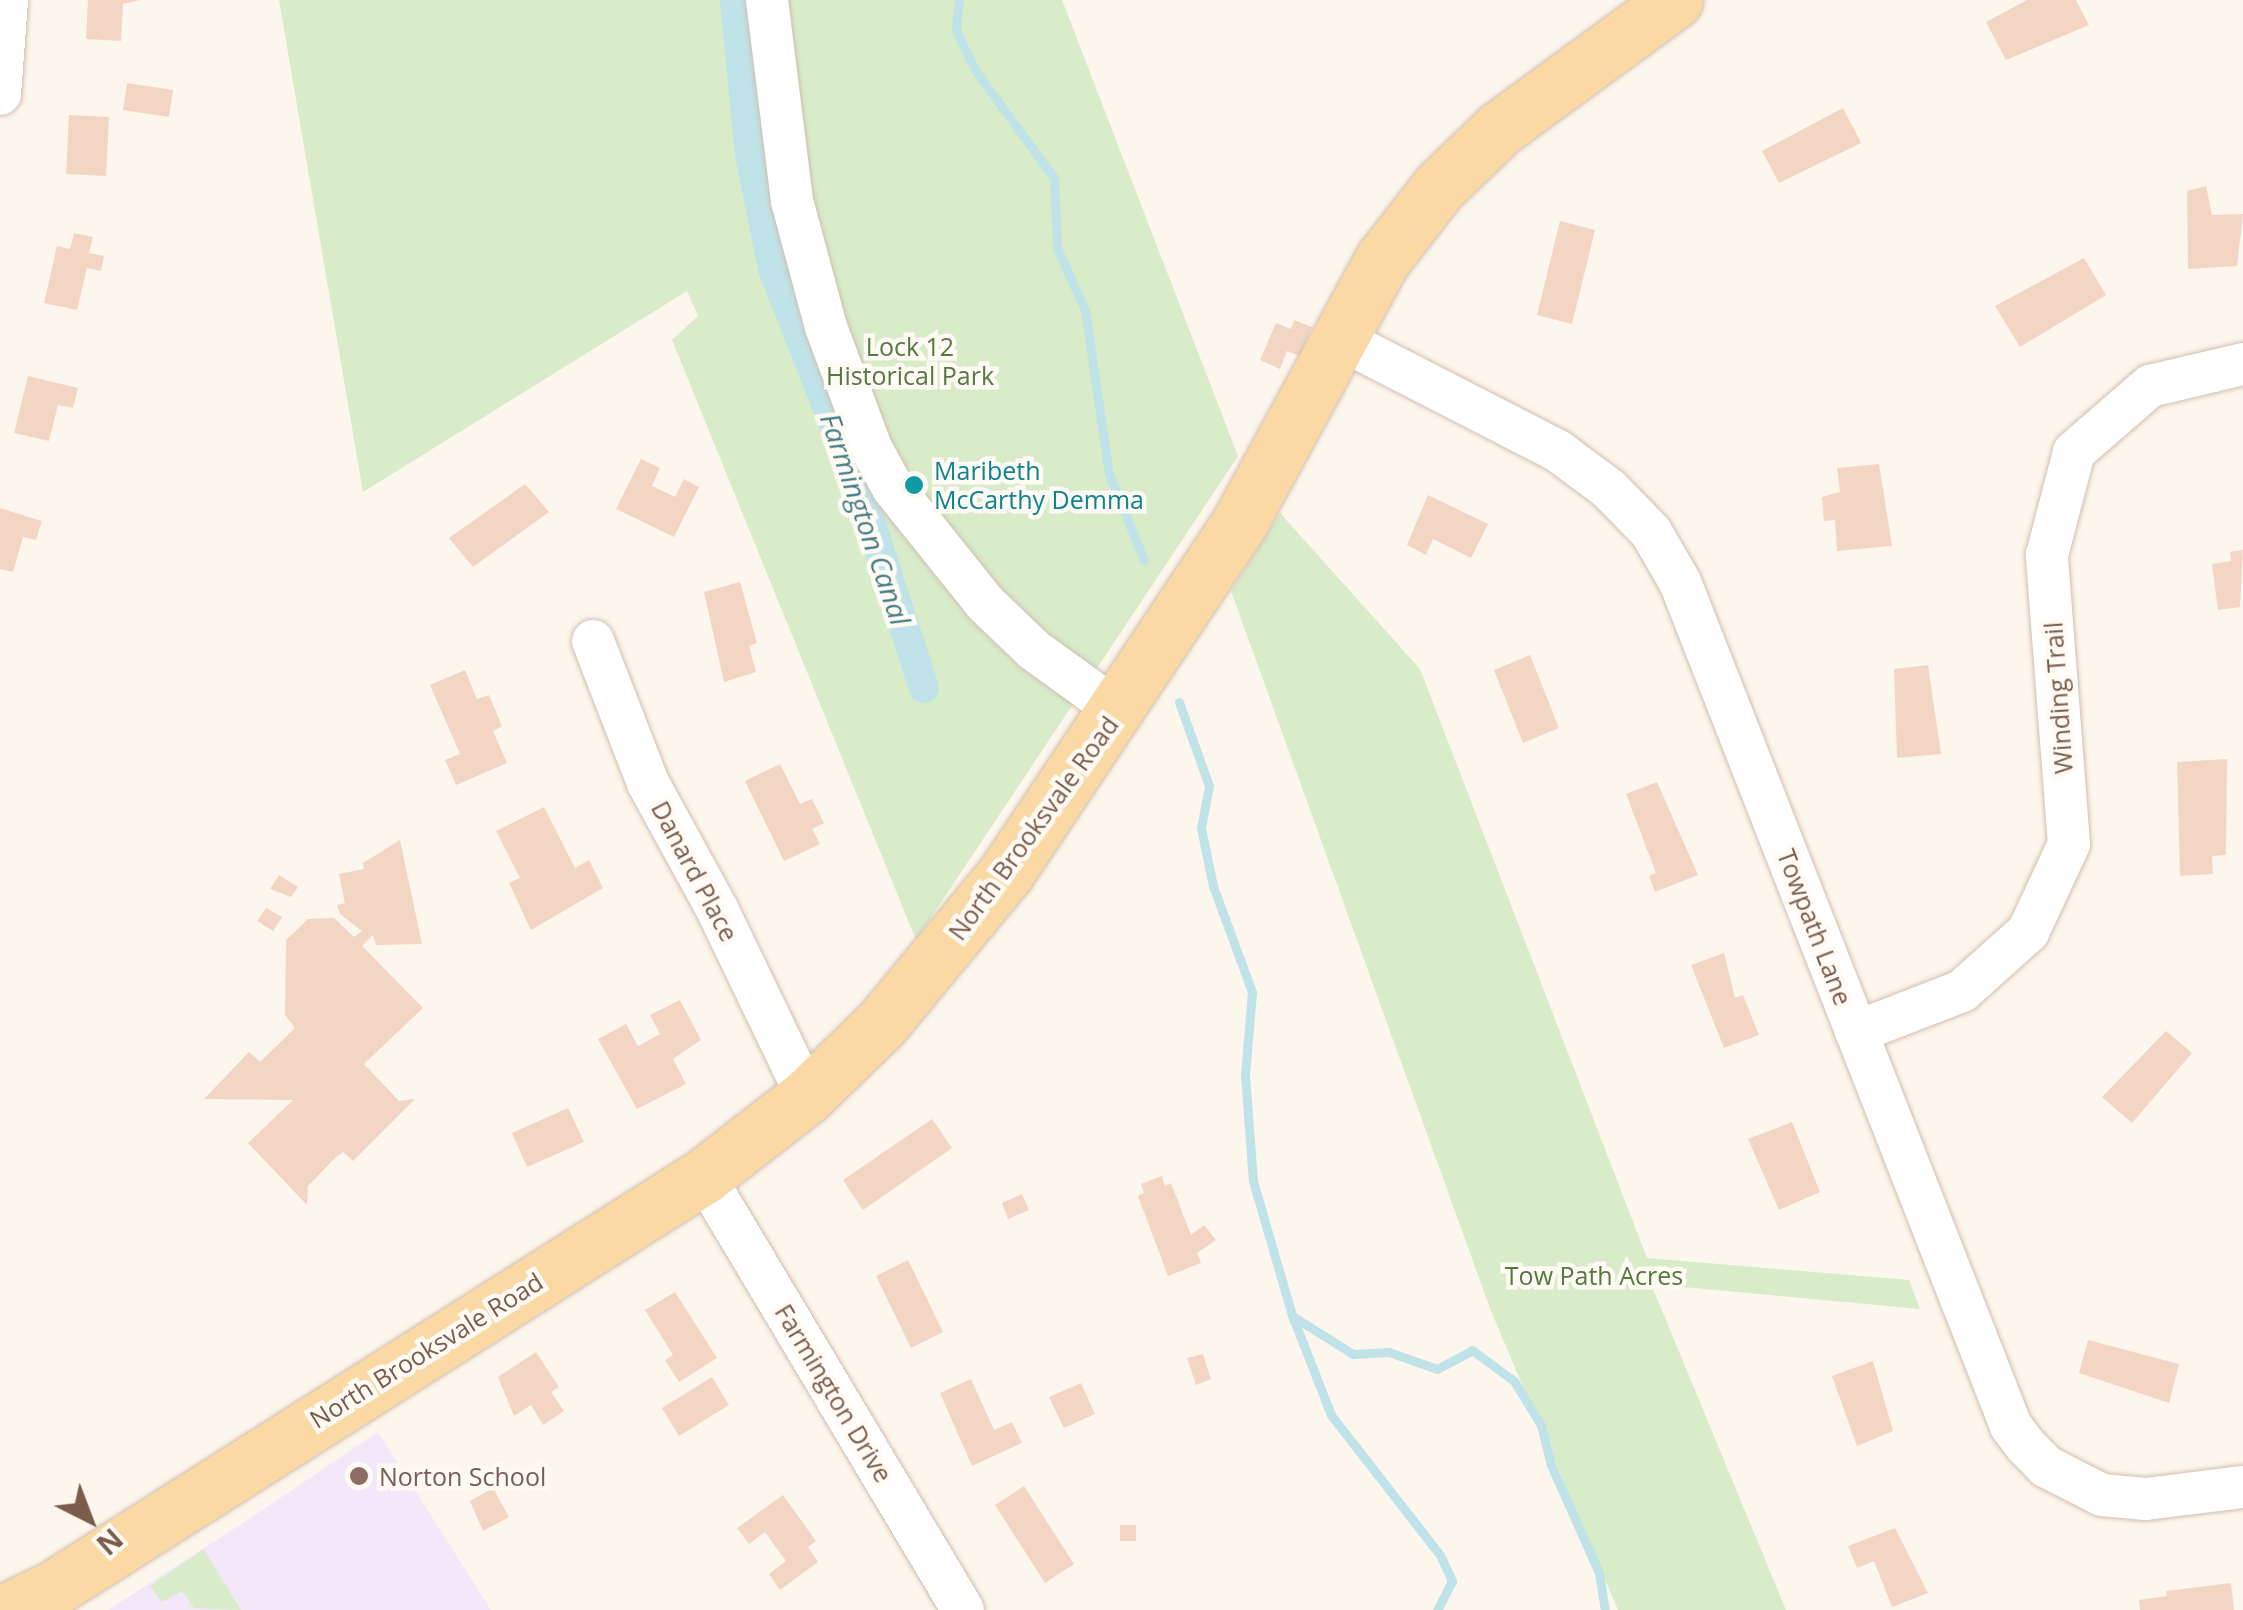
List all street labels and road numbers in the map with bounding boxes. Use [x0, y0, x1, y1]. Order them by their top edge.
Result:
street label: Winding Trail [2038, 621, 2078, 775]
street label: North Brooksvale Road [942, 710, 1124, 946]
street label: Danard Place [645, 796, 745, 946]
street label: Towpath Lane [1772, 845, 1858, 1009]
street label: North Brooksvale Road [304, 1266, 548, 1434]
street label: Farmington Drive [769, 1299, 899, 1487]

